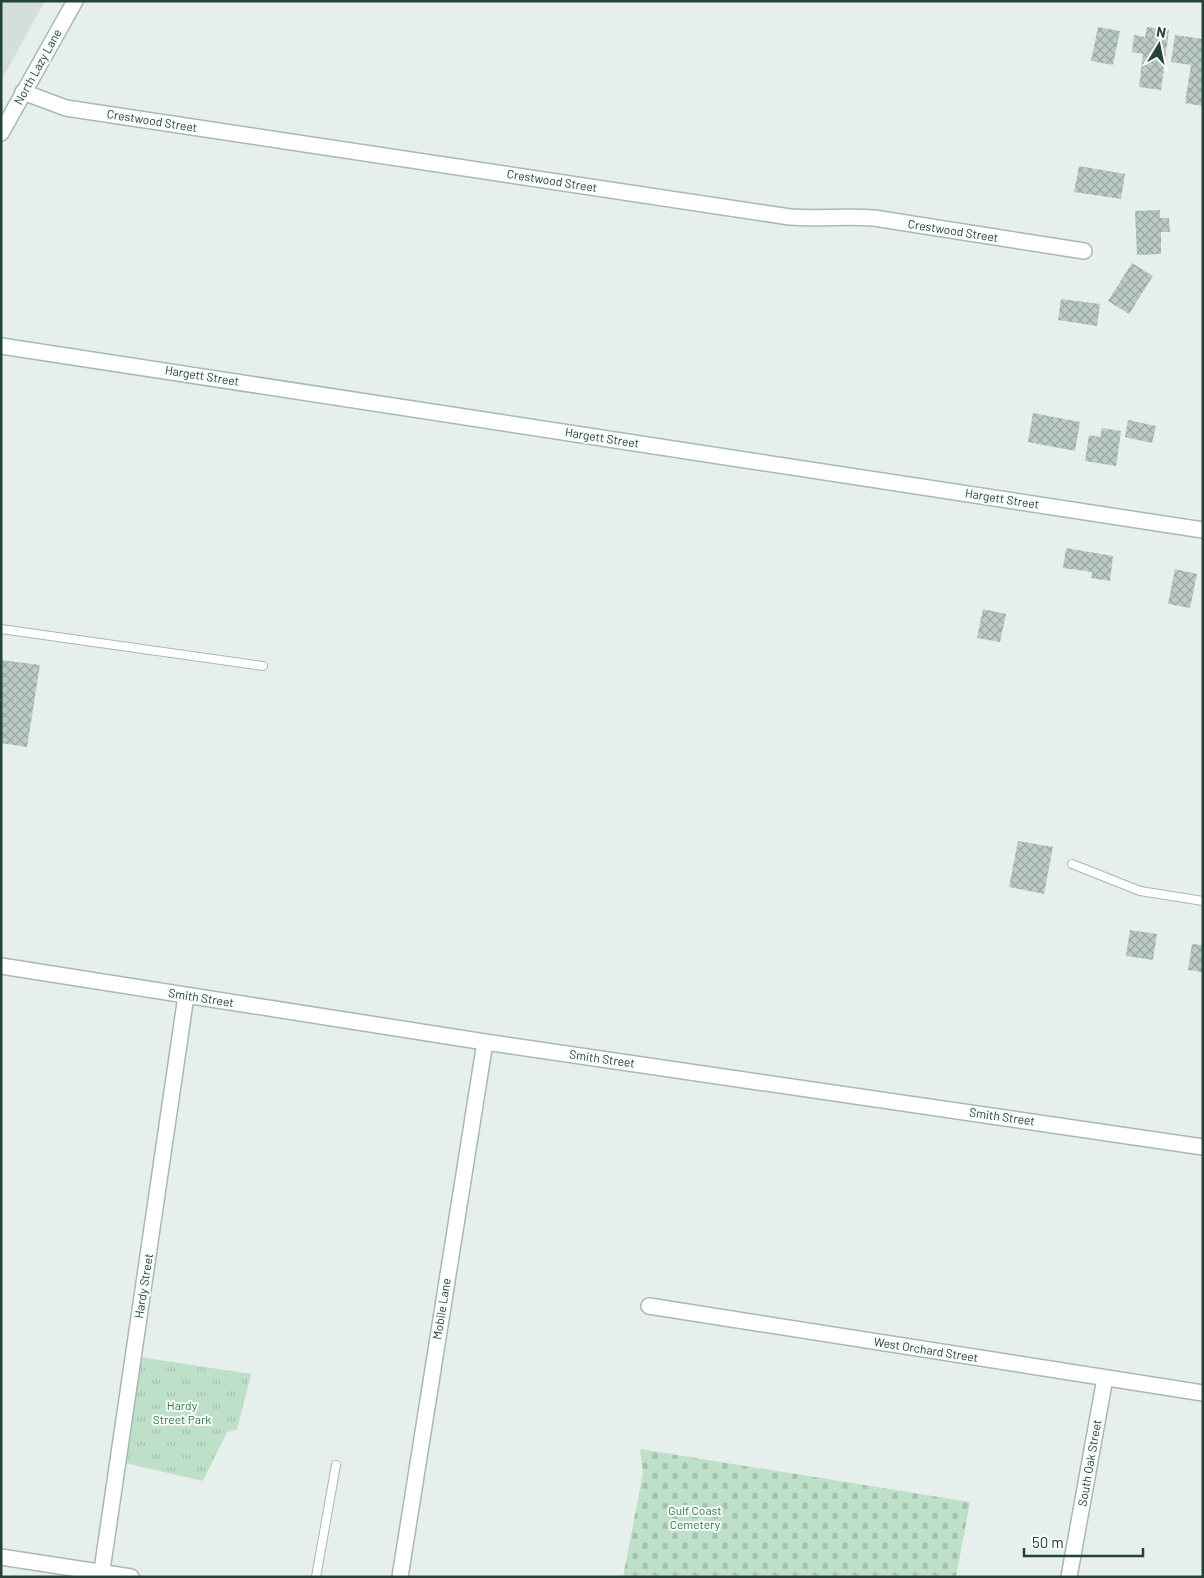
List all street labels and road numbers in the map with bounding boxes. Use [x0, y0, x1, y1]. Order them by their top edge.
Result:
street label: North Lazy Lane [11, 26, 64, 107]
street label: Crestwood Street [106, 106, 198, 134]
street label: Crestwood Street [506, 166, 598, 194]
street label: Crestwood Street [907, 216, 999, 244]
street label: Hargett Street [164, 362, 240, 388]
street label: Hargett Street [564, 424, 640, 450]
street label: Hargett Street [964, 485, 1040, 511]
street label: Smith Street [167, 985, 235, 1009]
street label: Smith Street [568, 1046, 636, 1070]
street label: Smith Street [968, 1104, 1036, 1128]
street label: Hardy Street [131, 1252, 155, 1319]
street label: Mobile Lane [429, 1277, 453, 1341]
street label: West Orchard Street [873, 1334, 979, 1364]
street label: South Oak Street [1074, 1418, 1104, 1507]

